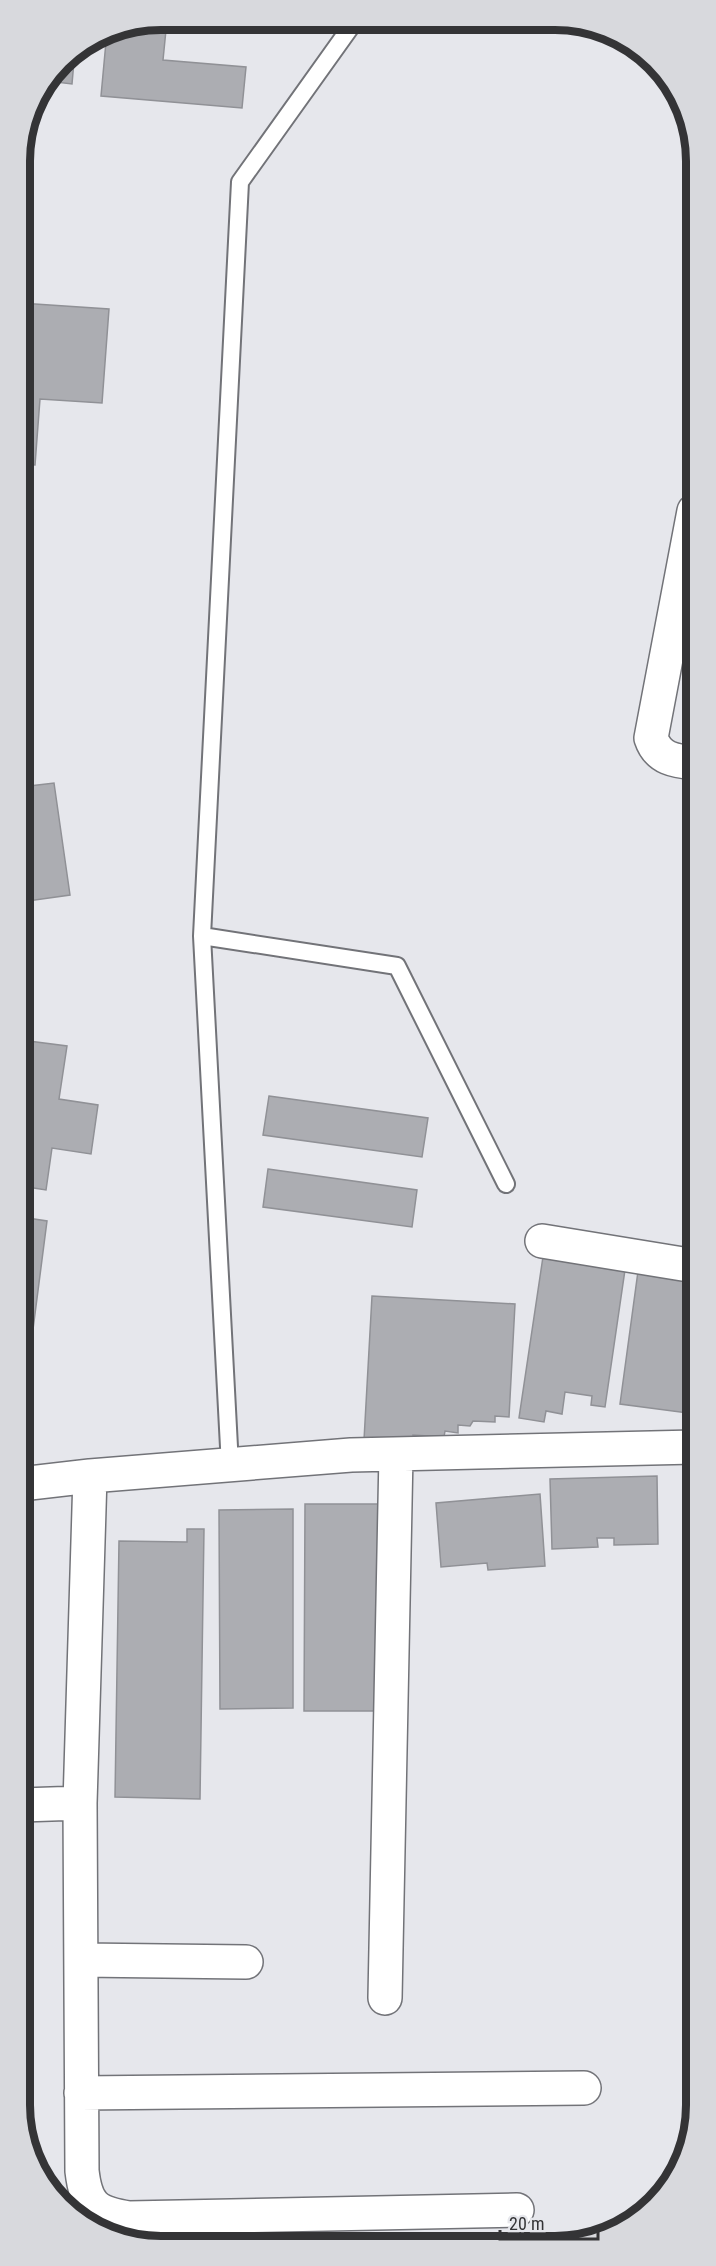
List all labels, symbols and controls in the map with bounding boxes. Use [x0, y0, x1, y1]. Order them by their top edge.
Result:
scale bar [500, 2203, 598, 2241]
text: 20 m [509, 2213, 544, 2234]

